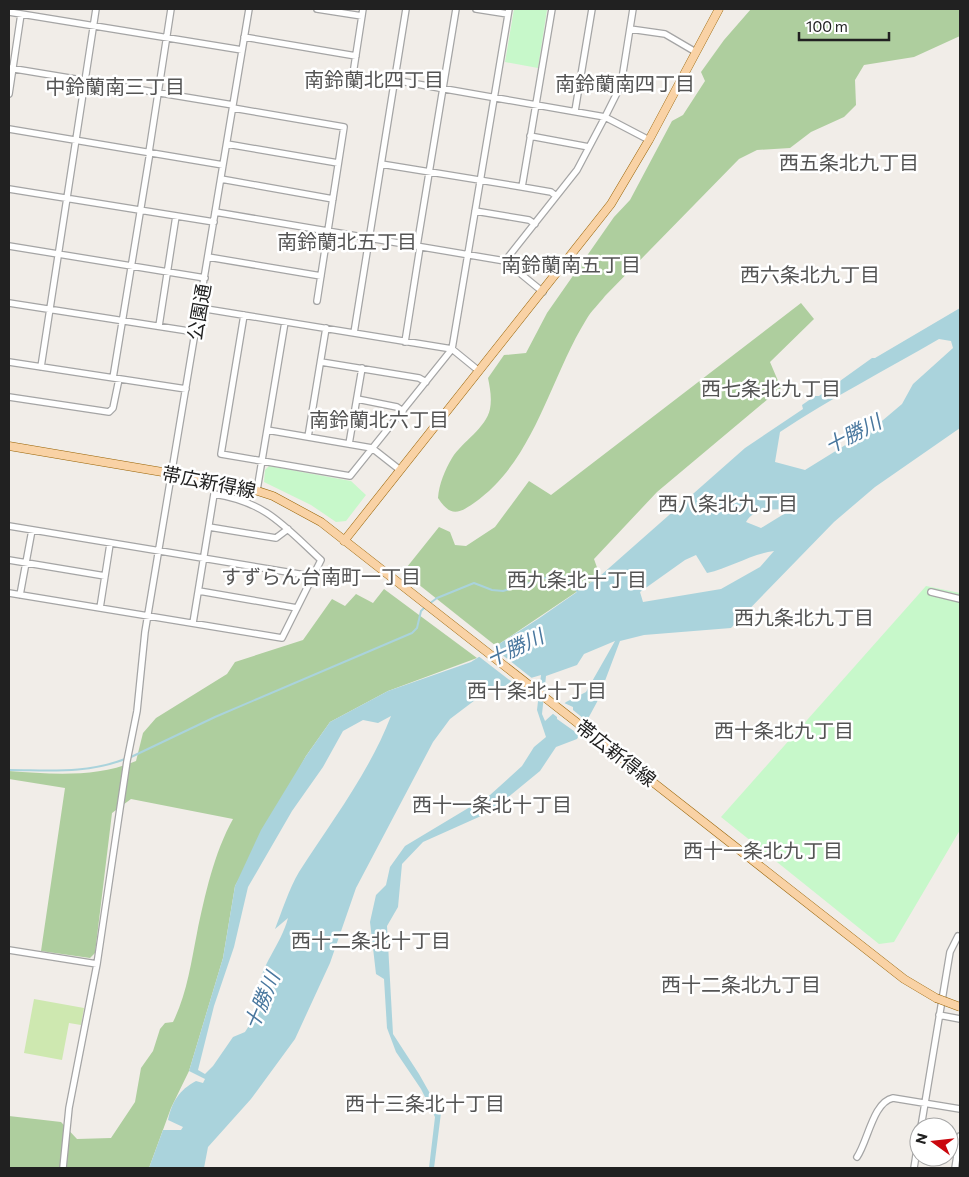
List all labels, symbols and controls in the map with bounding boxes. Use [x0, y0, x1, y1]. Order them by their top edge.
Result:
scale bar [799, 10, 889, 42]
text: 100 m [806, 17, 848, 35]
district label: 南鈴蘭北四丁目 [304, 67, 444, 91]
district label: 南鈴蘭南四丁目 [555, 71, 695, 95]
district label: 中鈴蘭南三丁目 [45, 74, 185, 98]
district label: 西五条北九丁目 [779, 150, 919, 174]
district label: 南鈴蘭北五丁目 [277, 229, 417, 253]
district label: 南鈴蘭南五丁目 [501, 252, 641, 276]
district label: 西六条北九丁目 [740, 262, 880, 286]
street label: 公園通 [182, 282, 215, 342]
district label: 西七条北九丁目 [701, 376, 841, 400]
district label: 南鈴蘭北六丁目 [309, 407, 449, 431]
water label: 十勝川 [820, 408, 887, 457]
street label: 帯広新得線 [160, 461, 258, 502]
district label: 西八条北九丁目 [658, 491, 798, 515]
district label: すずらん台南町一丁目 [221, 564, 421, 588]
district label: 西九条北十丁目 [507, 567, 647, 591]
district label: 西九条北九丁目 [734, 605, 874, 629]
water label: 十勝川 [482, 623, 549, 671]
district label: 西十条北十丁目 [467, 678, 607, 702]
street label: 帯広新得線 [572, 714, 661, 791]
district label: 西十条北九丁目 [714, 718, 854, 742]
district label: 西十一条北十丁目 [412, 792, 572, 816]
district label: 西十一条北九丁目 [683, 838, 843, 862]
district label: 西十二条北十丁目 [291, 928, 451, 952]
water label: 十勝川 [238, 966, 285, 1033]
district label: 西十二条北九丁目 [661, 972, 821, 996]
district label: 西十三条北十丁目 [345, 1091, 505, 1115]
north arrow [909, 1117, 959, 1167]
text: N [911, 1131, 931, 1146]

